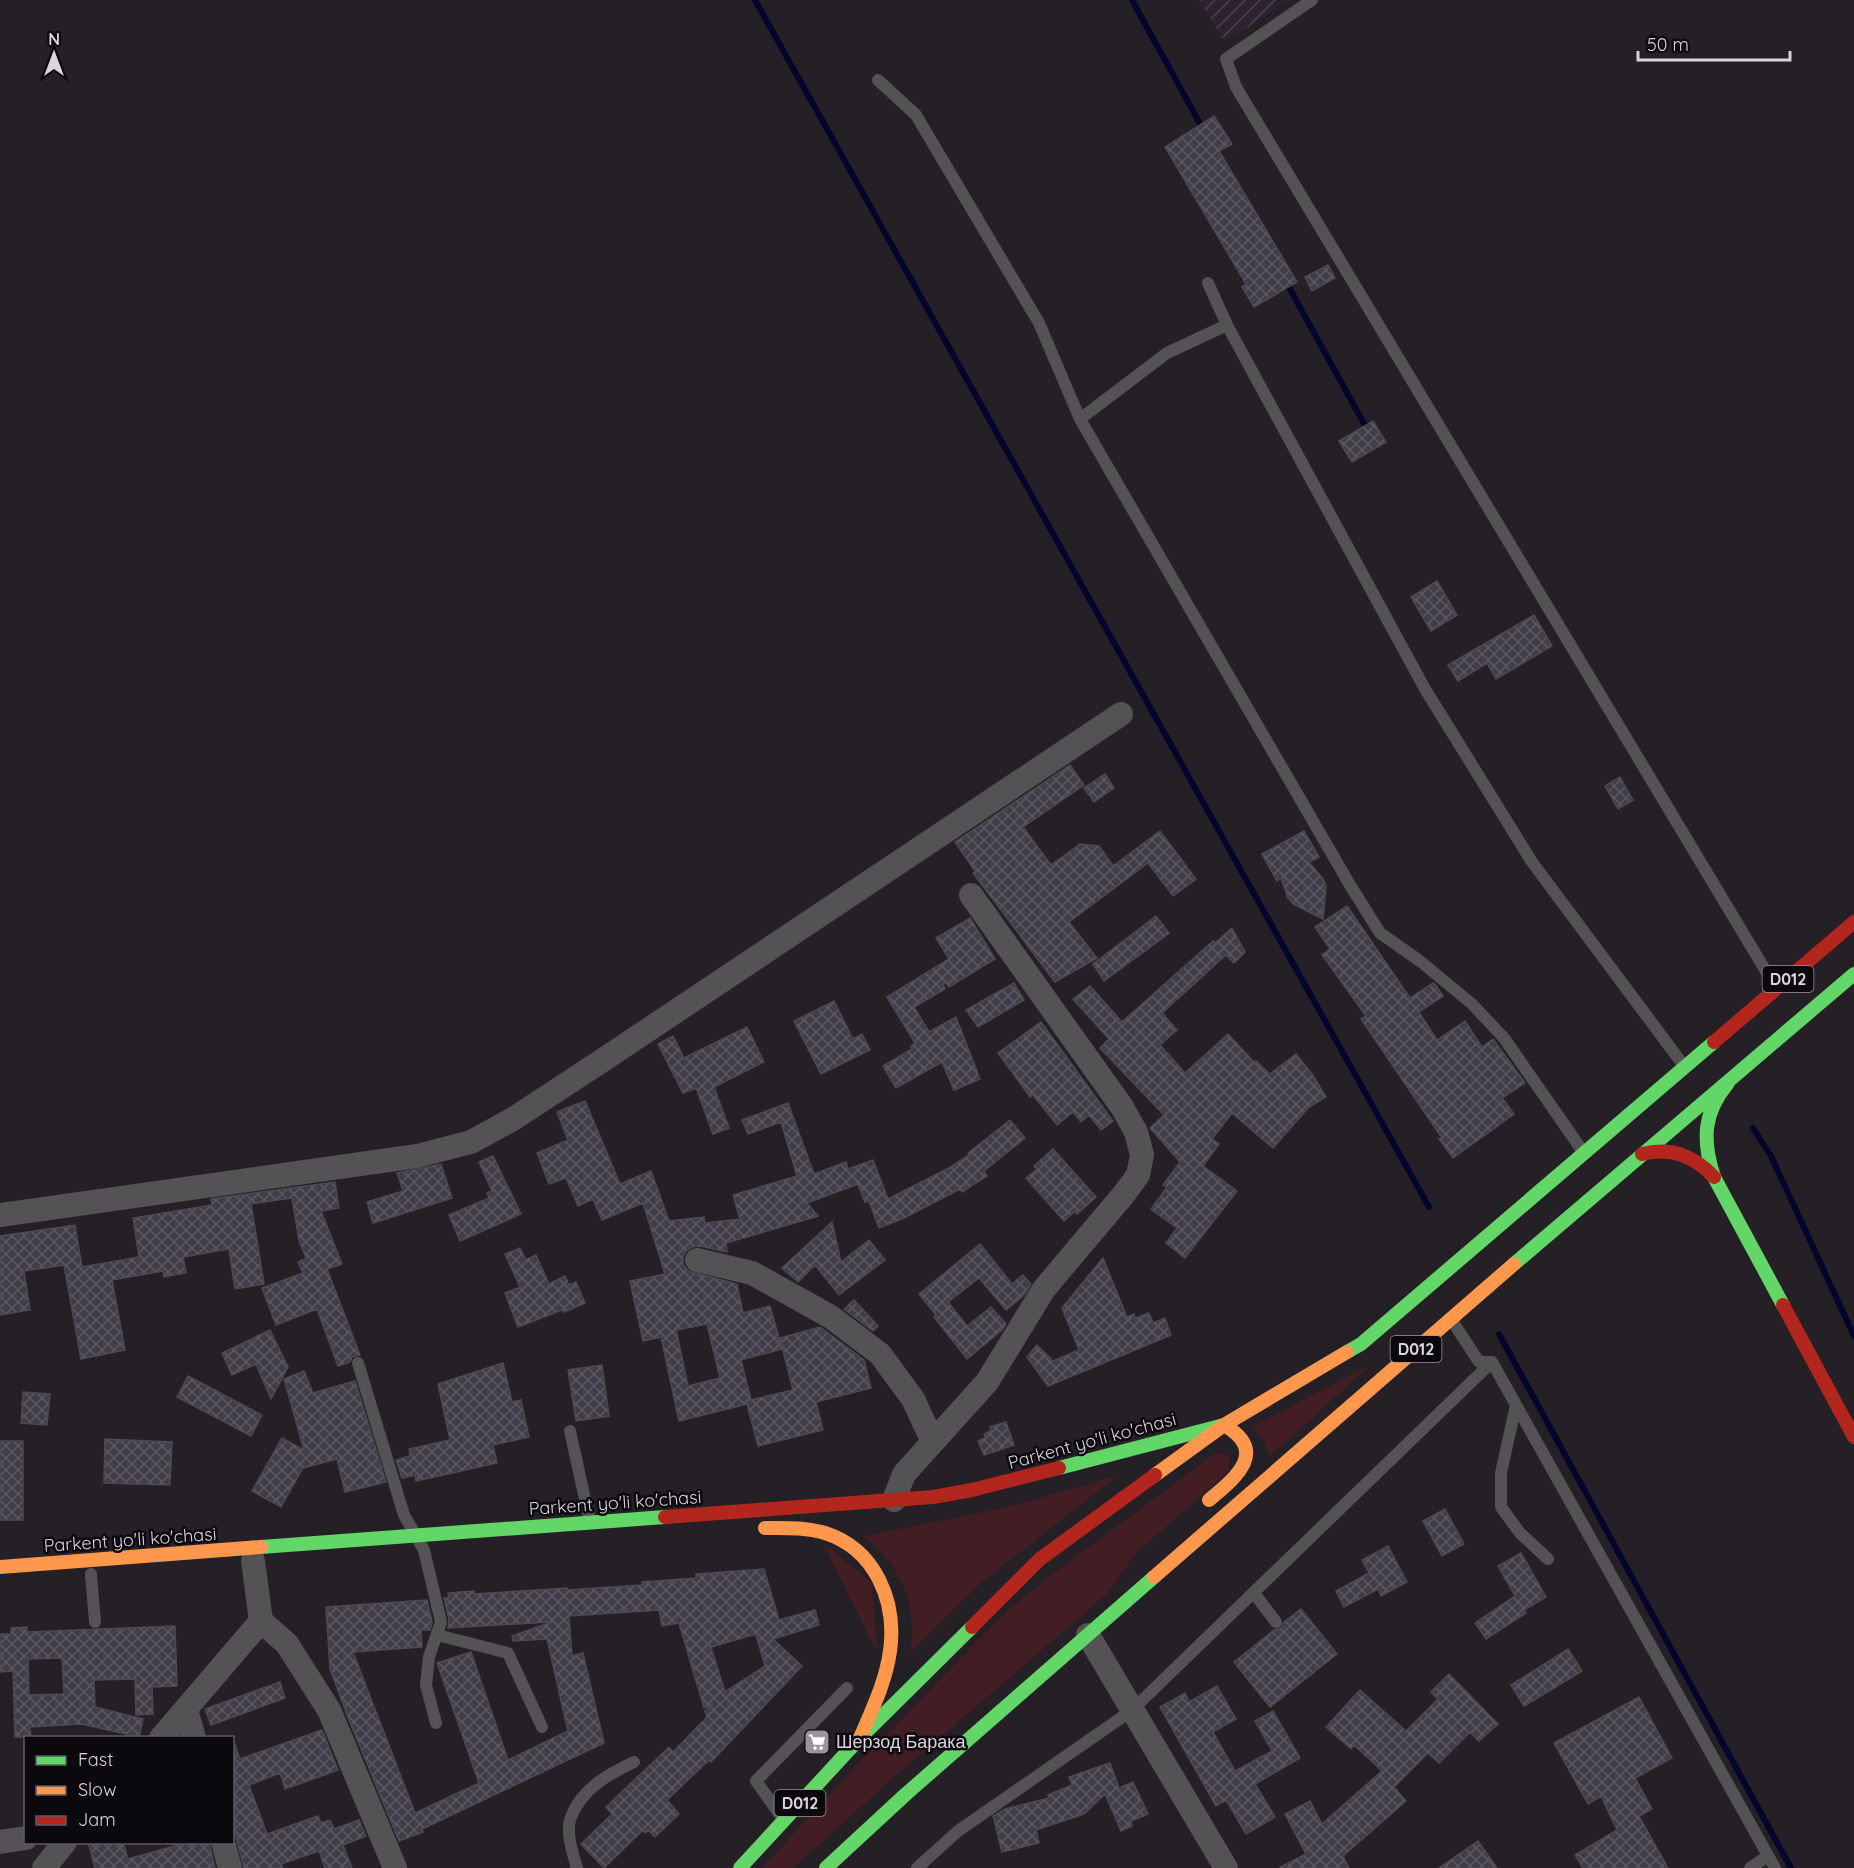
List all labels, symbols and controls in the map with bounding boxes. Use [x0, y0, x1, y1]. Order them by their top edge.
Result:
north arrow [24, 24, 84, 84]
scale bar [1638, 24, 1790, 62]
text: N [48, 29, 60, 49]
text: 50 m [1647, 33, 1689, 56]
road number: D012 [1762, 966, 1814, 992]
road number: D012 [1390, 1336, 1442, 1362]
street label: Parkent yo'li ko'chasi [1005, 1407, 1178, 1474]
street label: Parkent yo'li ko'chasi [528, 1485, 702, 1520]
street label: Parkent yo'li ko'chasi [43, 1522, 217, 1557]
supermarket icon: Шерзод Барака [802, 1727, 832, 1757]
place label: Шерзод Барака [836, 1730, 967, 1753]
legend [24, 1736, 234, 1844]
text: Fast [78, 1748, 113, 1771]
text: Slow [78, 1778, 116, 1801]
road number: D012 [774, 1790, 826, 1816]
text: Jam [78, 1808, 116, 1831]

